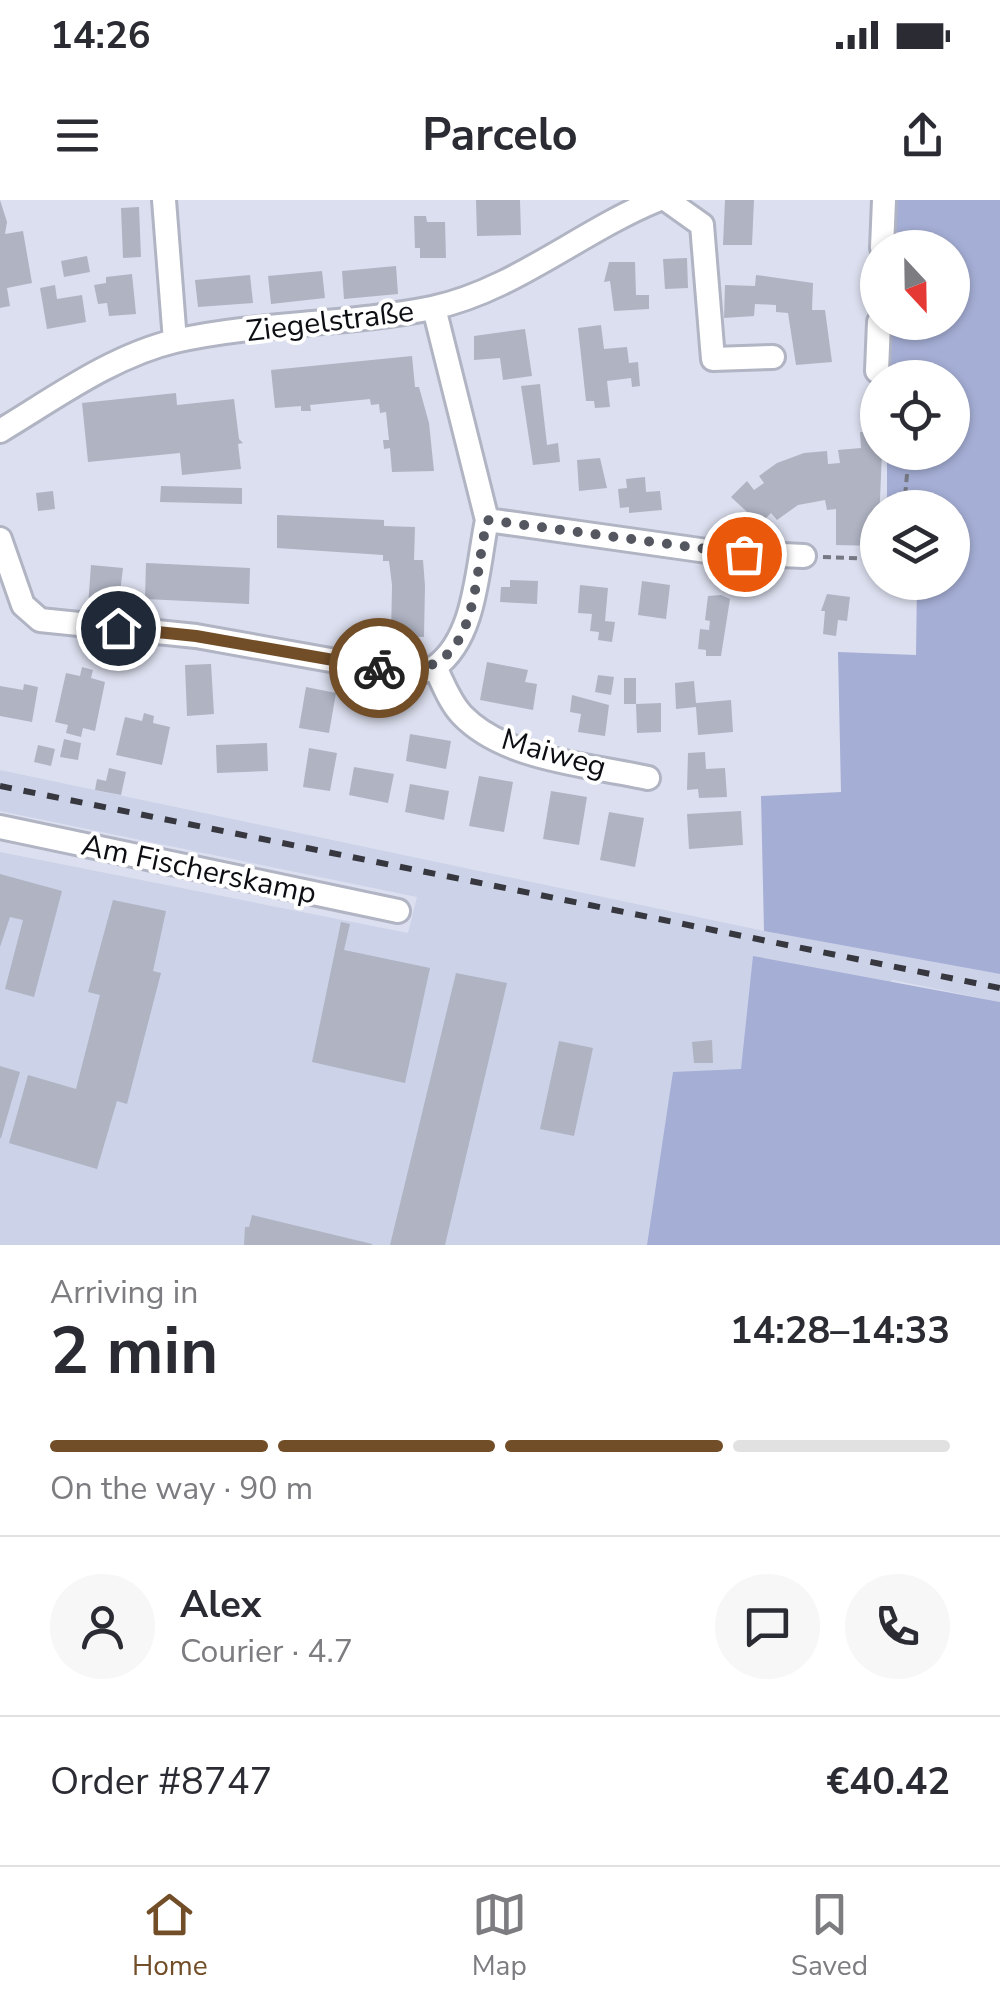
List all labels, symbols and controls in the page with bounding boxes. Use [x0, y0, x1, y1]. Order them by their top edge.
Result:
text: 14:26 [50, 10, 151, 61]
text: Parcelo [422, 105, 578, 166]
icon: menu [50, 108, 105, 163]
icon: share [895, 108, 950, 163]
north arrow [860, 230, 970, 340]
map controls [860, 230, 970, 600]
street label: Ziegelstraße [244, 291, 416, 352]
button: locate [860, 360, 970, 470]
button: layers [860, 490, 970, 600]
pin [702, 512, 787, 597]
icon: bag [717, 527, 772, 582]
pin [76, 586, 161, 671]
icon: home [91, 601, 146, 656]
courier [329, 618, 429, 718]
icon: bike [352, 641, 407, 696]
street label: Maiweg [497, 719, 611, 788]
street label: Am Fischerskamp [78, 825, 320, 914]
text: Arriving in [50, 1271, 198, 1314]
text: 14:28–14:33 [730, 1305, 950, 1356]
text: 2 min [50, 1307, 218, 1396]
text: On the way · 90 m [50, 1467, 313, 1510]
button: person [50, 1574, 155, 1679]
button: chat [715, 1574, 820, 1679]
button: phone [845, 1574, 950, 1679]
text: Alex [180, 1579, 261, 1630]
text: Courier · 4.7 [180, 1630, 353, 1673]
text: Order #8747 [50, 1756, 272, 1807]
text: €40.42 [827, 1756, 950, 1807]
tab: Home [132, 1887, 208, 1985]
tab: Map [472, 1887, 527, 1985]
tab: Saved [791, 1887, 868, 1985]

